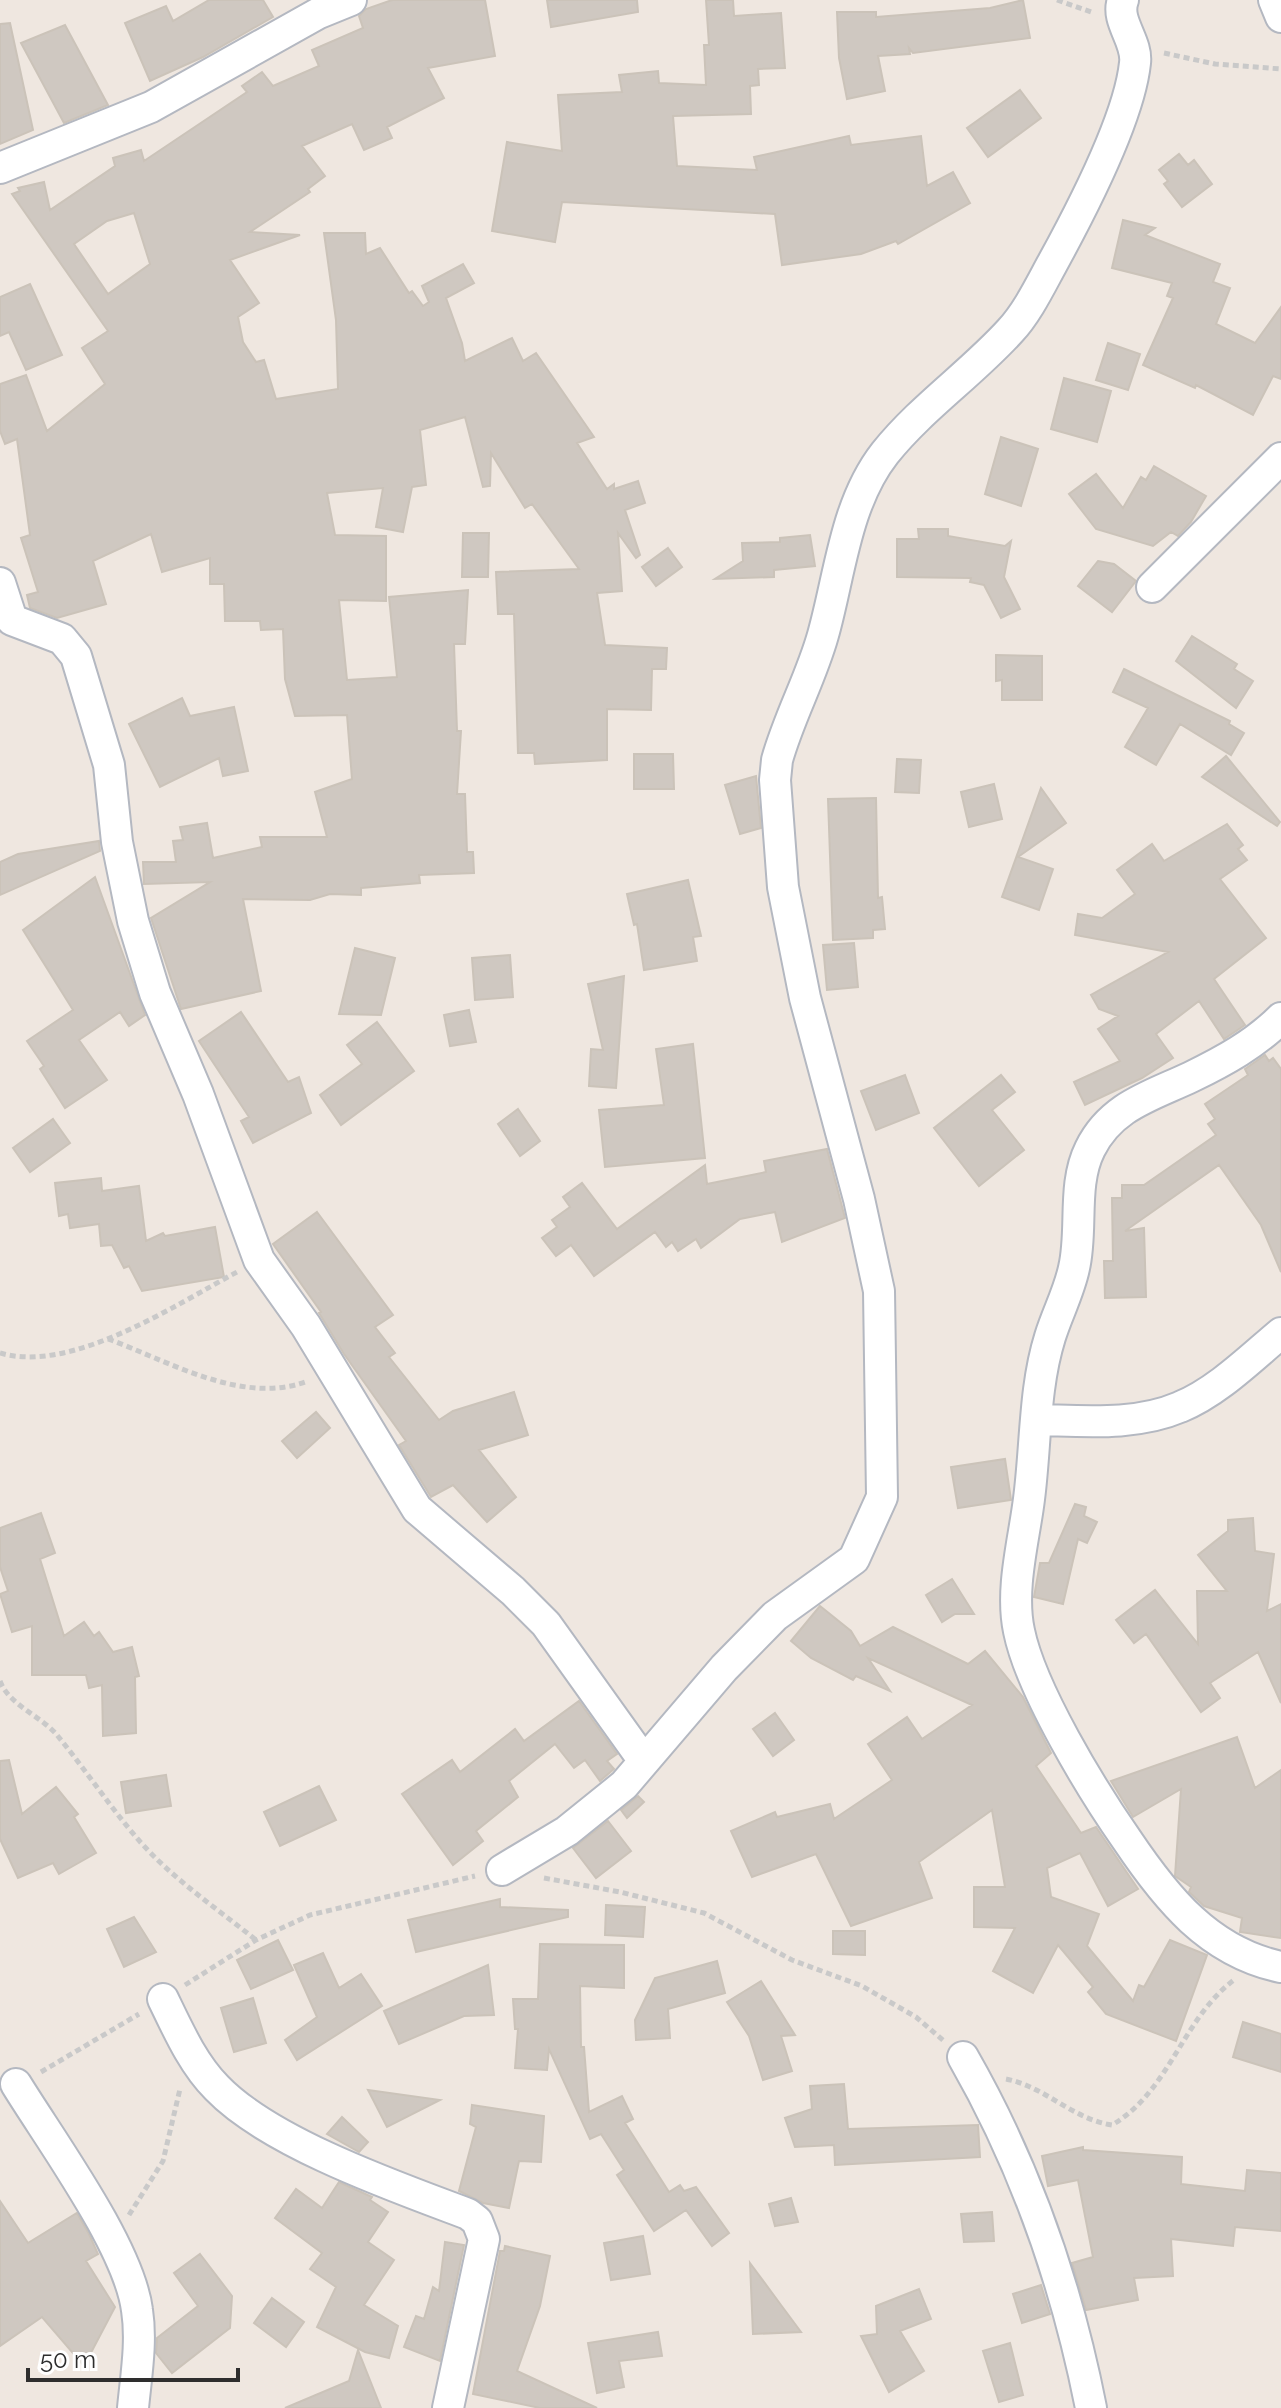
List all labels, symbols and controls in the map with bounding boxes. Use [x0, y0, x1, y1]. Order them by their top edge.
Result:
scale bar [28, 2332, 238, 2382]
text: 50 m [40, 2345, 96, 2374]

